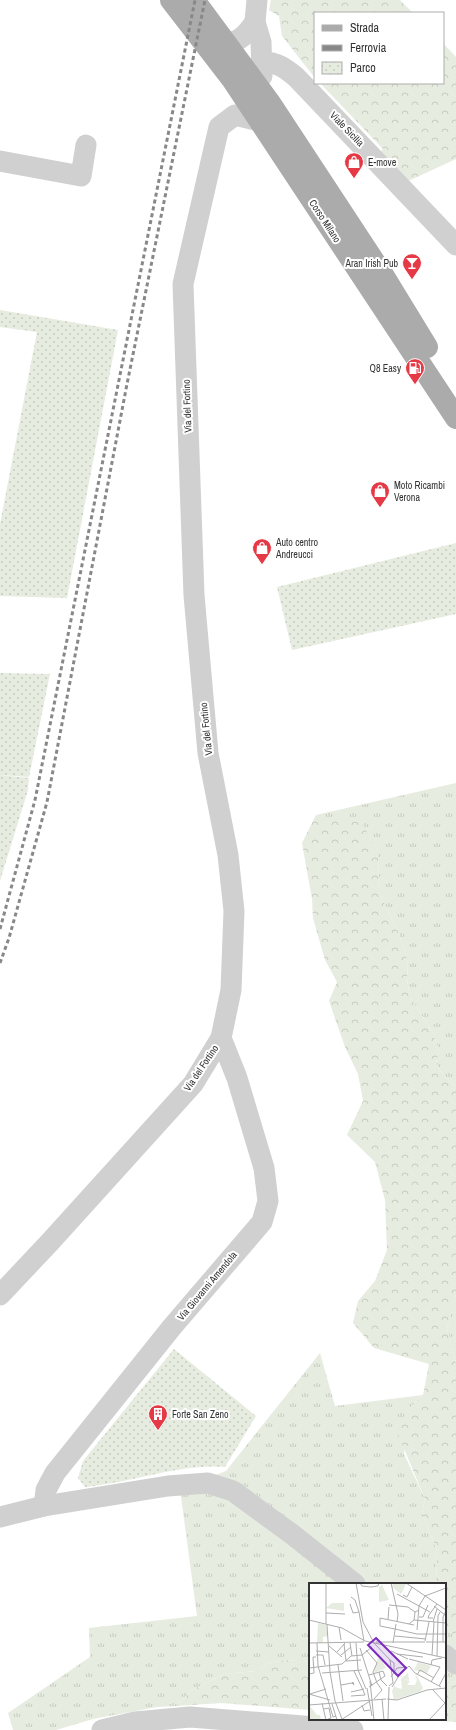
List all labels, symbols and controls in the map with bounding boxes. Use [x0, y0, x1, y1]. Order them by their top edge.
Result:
legend [314, 12, 444, 84]
text: Strada [350, 20, 380, 36]
text: Ferrovia [350, 40, 387, 56]
text: Parco [350, 60, 376, 76]
street label: Viale Sicilia [327, 109, 367, 150]
shop icon: E-move [343, 151, 365, 179]
place label: E-move [368, 156, 397, 169]
street label: Corso Milano [306, 197, 344, 245]
bar icon: Aran Irish Pub [401, 252, 423, 280]
place label: Aran Irish Pub [345, 257, 398, 270]
fuel station icon: Q8 Easy [404, 357, 426, 385]
place label: Q8 Easy [370, 362, 402, 375]
street label: Via del Fortino [180, 379, 194, 433]
place label: Moto Ricambi Verona [394, 479, 445, 504]
shop icon: Moto Ricambi Verona [369, 480, 391, 508]
place label: Auto centro Andreucci [275, 536, 318, 561]
shop icon: Auto centro Andreucci [251, 537, 273, 565]
street label: Via del Fortino [197, 701, 215, 756]
street label: Via del Fortino [181, 1042, 222, 1094]
street label: Via Giovanni Amendola [174, 1248, 240, 1323]
building icon: Forte San Zeno [147, 1403, 169, 1431]
place label: Forte San Zeno [172, 1408, 229, 1421]
inset map [309, 1583, 446, 1720]

